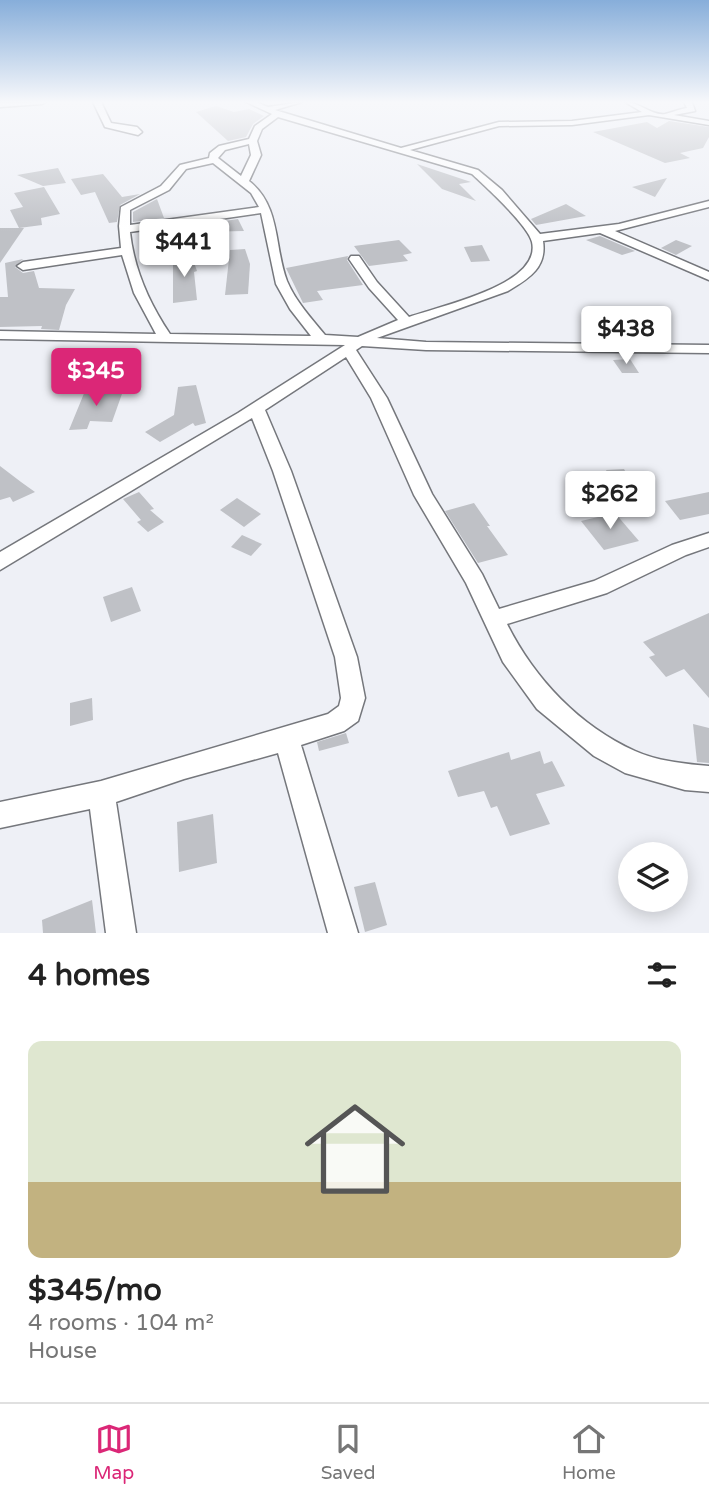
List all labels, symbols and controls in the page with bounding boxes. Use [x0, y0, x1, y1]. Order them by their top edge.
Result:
pin: $441 [143, 219, 225, 279]
text: $441 [155, 228, 213, 256]
pin: $438 [585, 306, 667, 366]
text: $438 [597, 315, 655, 343]
pin: $345 [55, 348, 137, 408]
text: $345 [67, 357, 125, 385]
pin: $262 [569, 472, 651, 531]
text: $262 [581, 480, 639, 508]
map controls [618, 842, 688, 912]
button: layers [618, 842, 688, 912]
icon: filters [643, 956, 681, 994]
text: 4 homes [28, 957, 150, 994]
icon: home [292, 1086, 418, 1212]
text: $345/mo [28, 1272, 162, 1309]
text: 4 rooms · 104 m² [28, 1309, 214, 1337]
text: House [28, 1337, 97, 1365]
tab: Map [93, 1420, 134, 1484]
tab: Saved [321, 1420, 376, 1484]
tab: Home [562, 1420, 616, 1484]

